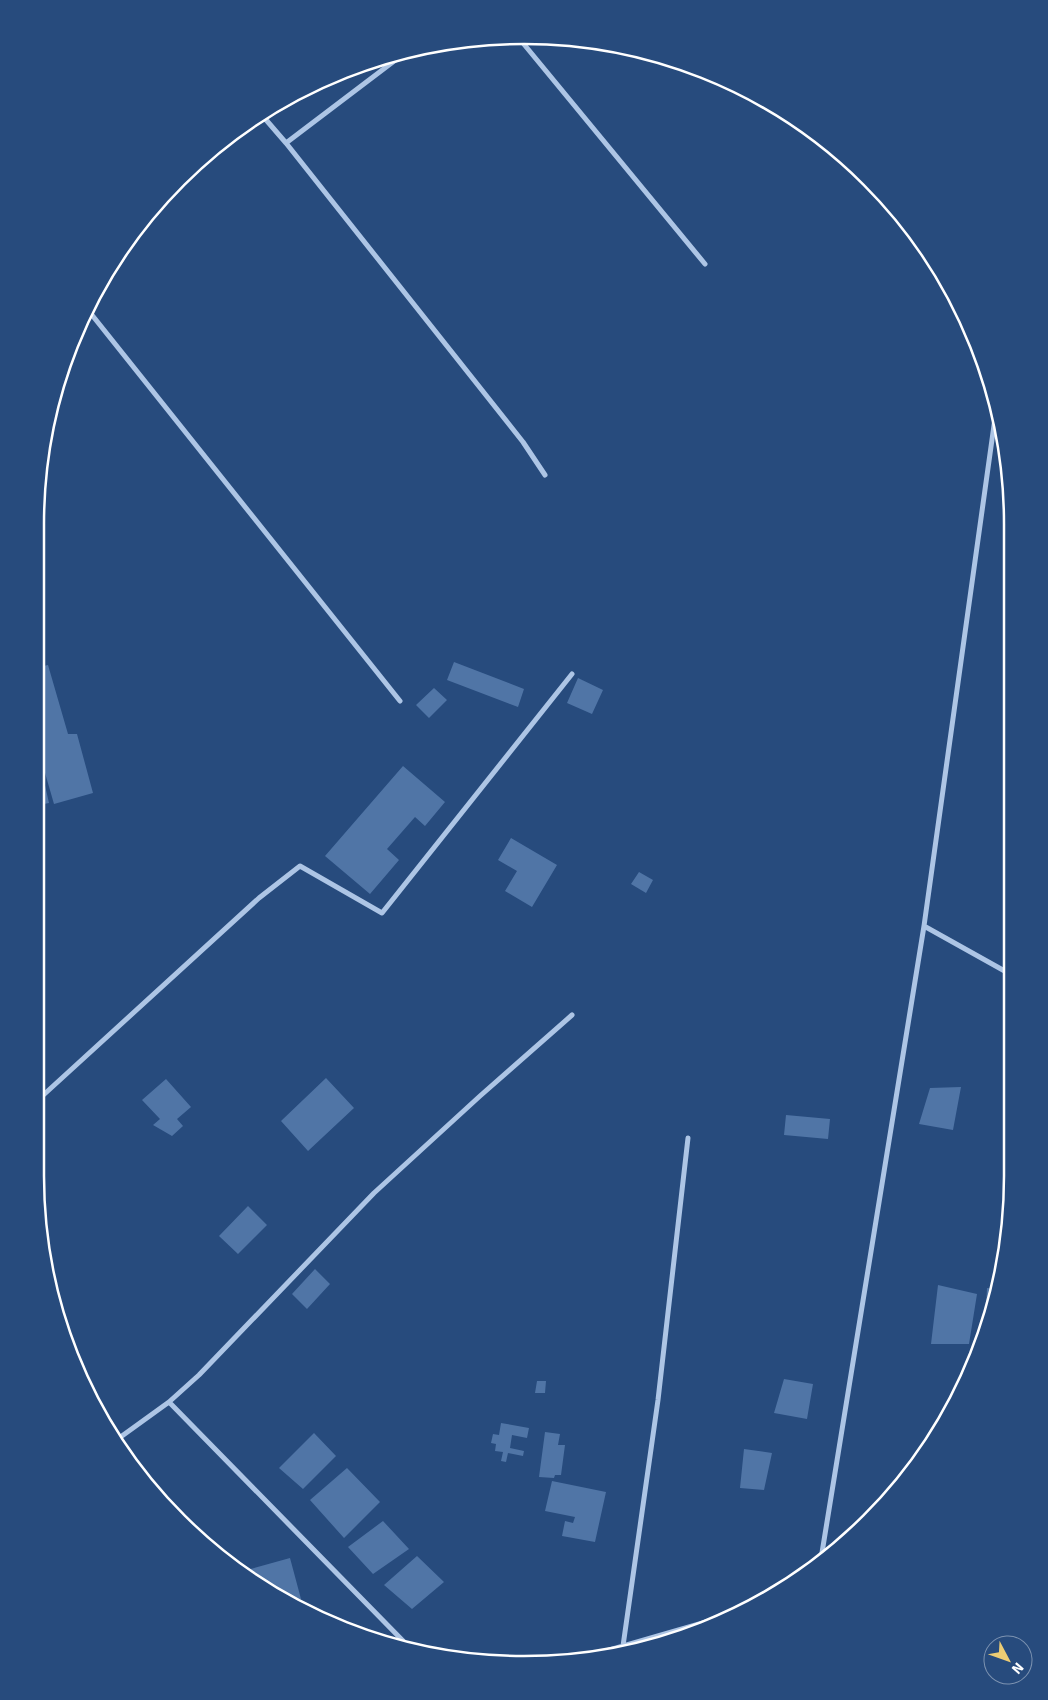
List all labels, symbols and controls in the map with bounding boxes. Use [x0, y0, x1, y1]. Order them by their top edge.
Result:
north arrow [983, 1635, 1033, 1685]
text: N [1008, 1659, 1027, 1677]

